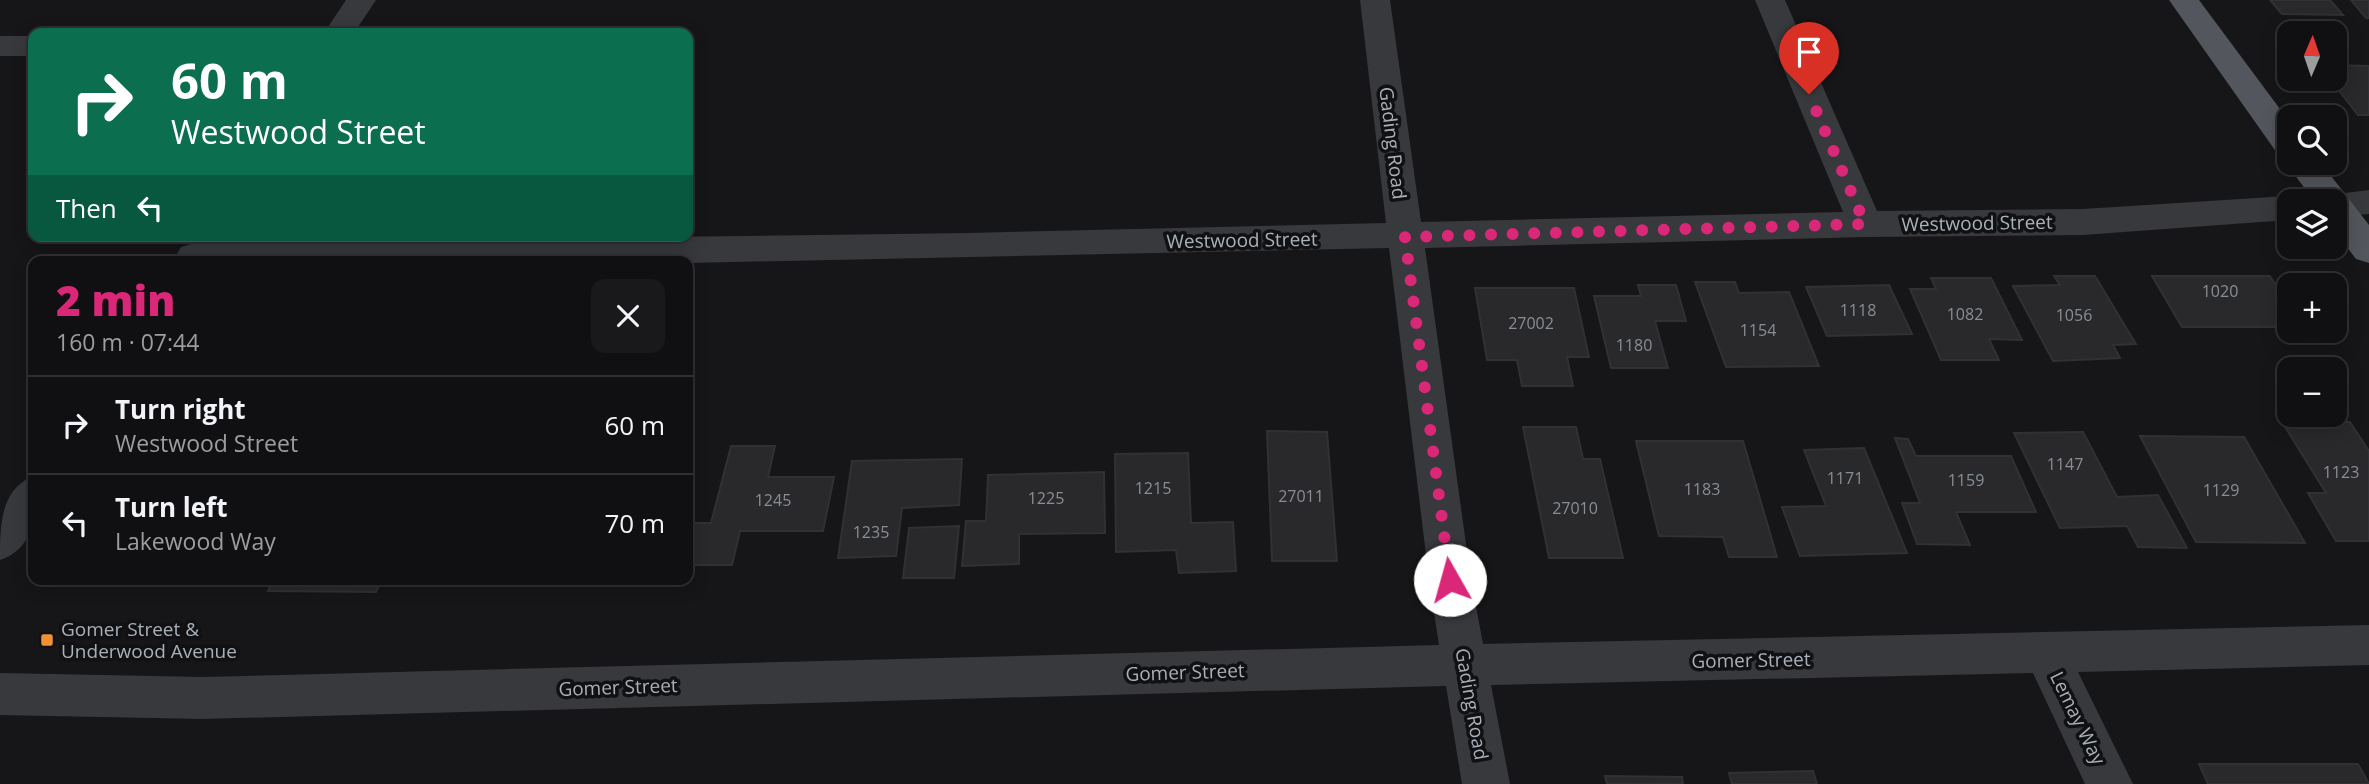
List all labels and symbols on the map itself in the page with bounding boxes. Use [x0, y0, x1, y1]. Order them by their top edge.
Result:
north arrow [2277, 21, 2347, 91]
pin [1779, 22, 1839, 94]
street label: Gading Road [1373, 85, 1413, 201]
street label: Westwood Street [1901, 209, 2053, 237]
street label: Westwood Street [1166, 226, 1318, 254]
house number: 1020 [2202, 280, 2238, 302]
house number: 1118 [1840, 299, 1876, 321]
house number: 1082 [1947, 303, 1983, 325]
house number: 1056 [2056, 304, 2092, 326]
house number: 27002 [1508, 312, 1554, 334]
house number: 1154 [1740, 319, 1776, 341]
house number: 1180 [1616, 334, 1652, 356]
house number: 1147 [2047, 453, 2083, 475]
house number: 1123 [2323, 461, 2359, 483]
house number: 1171 [1827, 467, 1863, 489]
house number: 1159 [1948, 469, 1984, 491]
house number: 1215 [1135, 477, 1171, 499]
house number: 1183 [1684, 478, 1720, 500]
house number: 1129 [2203, 479, 2239, 501]
house number: 27011 [1278, 485, 1324, 507]
house number: 1225 [1028, 487, 1064, 509]
house number: 1245 [755, 489, 791, 511]
house number: 27010 [1552, 497, 1598, 519]
house number: 1235 [853, 521, 889, 543]
position arrow [1413, 543, 1487, 617]
place label: Gomer Street & Underwood Avenue [61, 616, 237, 664]
marker: Gomer Street & Underwood Avenue [39, 632, 55, 648]
street label: Gading Road [1449, 646, 1495, 762]
street label: Gomer Street [1691, 646, 1811, 674]
street label: Gomer Street [1125, 657, 1245, 687]
street label: Lemay Way [2044, 667, 2112, 769]
street label: Gomer Street [558, 672, 678, 702]

